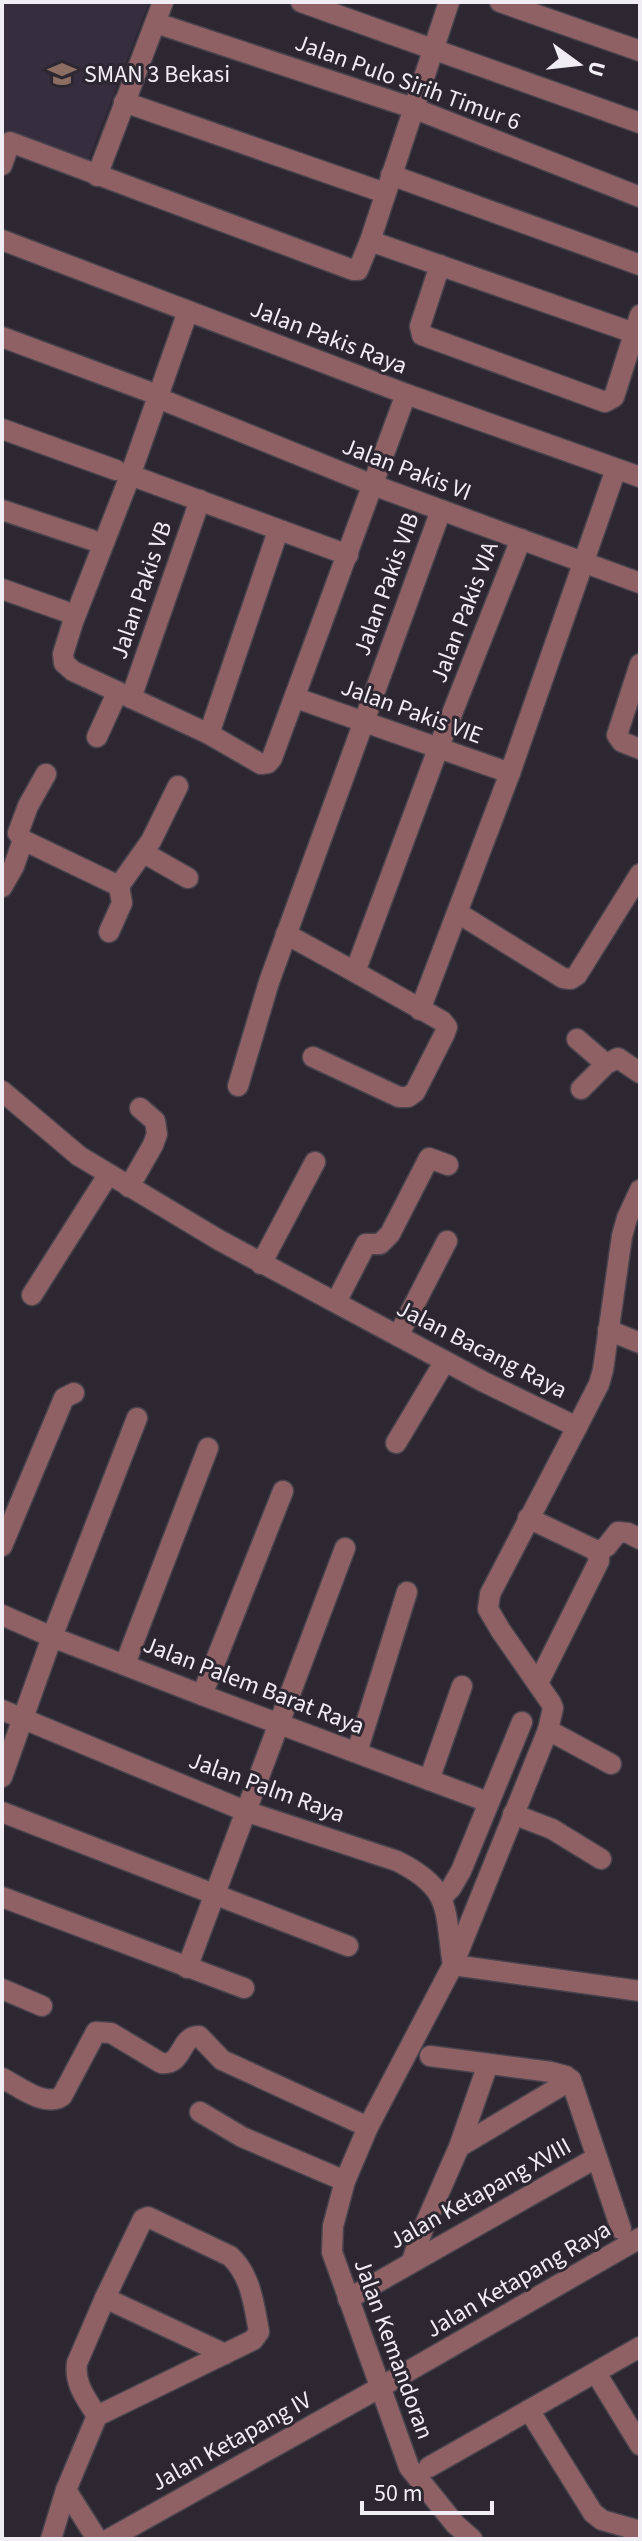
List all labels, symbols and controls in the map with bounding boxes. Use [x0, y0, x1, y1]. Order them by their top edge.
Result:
north arrow [538, 24, 618, 104]
street label: Jalan Pulo Sirih Timur 6 [290, 25, 526, 140]
place label: SMAN 3 Bekasi [84, 57, 230, 92]
text: U [579, 58, 614, 80]
school or university icon: SMAN 3 Bekasi [47, 59, 77, 89]
street label: Jalan Pakis Raya [245, 291, 412, 383]
street label: Jalan Pakis VI [337, 429, 476, 510]
street label: Jalan Pakis VIB [344, 508, 429, 661]
street label: Jalan Pakis VB [102, 517, 181, 664]
street label: Jalan Pakis VIA [421, 536, 507, 688]
street label: Jalan Pakis VIE [336, 670, 488, 753]
street label: Jalan Bacang Raya [390, 1291, 573, 1408]
street label: Jalan Palem Barat Raya [138, 1627, 369, 1744]
street label: Jalan Palm Raya [184, 1743, 350, 1832]
street label: Jalan Ketapang XVIII [383, 2129, 578, 2258]
street label: Jalan Ketapang Raya [419, 2212, 617, 2347]
street label: Jalan Kemandoran [345, 2254, 442, 2444]
street label: Jalan Ketapang IV [145, 2383, 318, 2500]
scale bar [362, 2465, 492, 2515]
text: 50 m [374, 2476, 423, 2511]

